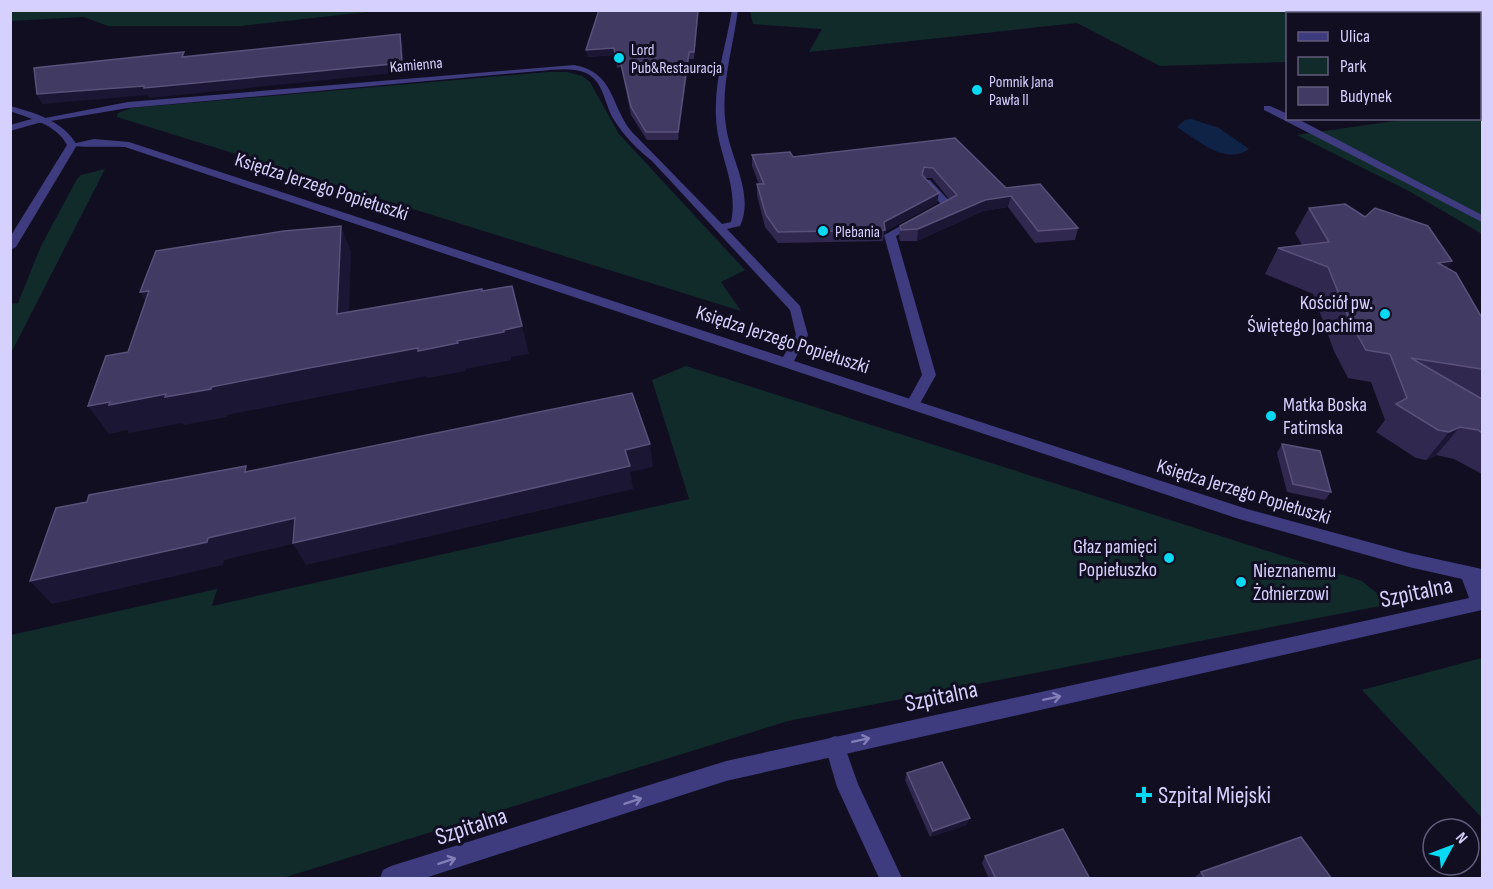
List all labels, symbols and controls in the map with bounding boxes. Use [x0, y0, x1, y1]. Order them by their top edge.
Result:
legend [1286, 12, 1481, 120]
text: Ulica [1340, 26, 1370, 47]
place label: Lord Pub&Restauracja [631, 41, 722, 78]
marker: Lord Pub&Restauracja [612, 51, 626, 65]
street label: Kamienna [389, 54, 443, 77]
text: Park [1340, 56, 1366, 77]
place label: Pomnik Jana Pawła II [989, 73, 1054, 110]
marker: Pomnik Jana Pawła II [970, 83, 984, 97]
text: Budynek [1340, 86, 1392, 107]
street label: Księdza Jerzego Popiełuszki [232, 148, 411, 226]
place label: Plebania [835, 223, 880, 242]
marker: Plebania [816, 224, 830, 238]
place label: Kościół pw. Świętego Joachima [1247, 291, 1373, 338]
street label: Księdza Jerzego Popiełuszki [693, 301, 872, 379]
marker: Kościół pw. Świętego Joachima [1378, 307, 1392, 321]
place label: Matka Boska Fatimska [1283, 393, 1367, 440]
marker: Matka Boska Fatimska [1264, 409, 1278, 423]
street label: Księdza Jerzego Popiełuszki [1154, 454, 1334, 530]
place label: Głaz pamięci Popiełuszko [1073, 535, 1157, 582]
marker: Głaz pamięci Popiełuszko [1162, 551, 1176, 565]
place label: Nieznanemu Żołnierzowi [1253, 559, 1336, 606]
street label: Szpitalna [1377, 571, 1455, 614]
marker: Nieznanemu Żołnierzowi [1234, 575, 1248, 589]
street label: Szpitalna [902, 675, 980, 718]
one-way arrow [1042, 692, 1061, 703]
one-way arrow [851, 734, 871, 745]
place label: Szpital Miejski [1158, 781, 1271, 810]
marker: Szpital Miejski [1135, 786, 1153, 804]
one-way arrow [623, 795, 642, 806]
street label: Szpitalna [432, 801, 511, 852]
north arrow [1421, 817, 1481, 877]
text: N [1451, 829, 1471, 848]
one-way arrow [437, 854, 456, 865]

